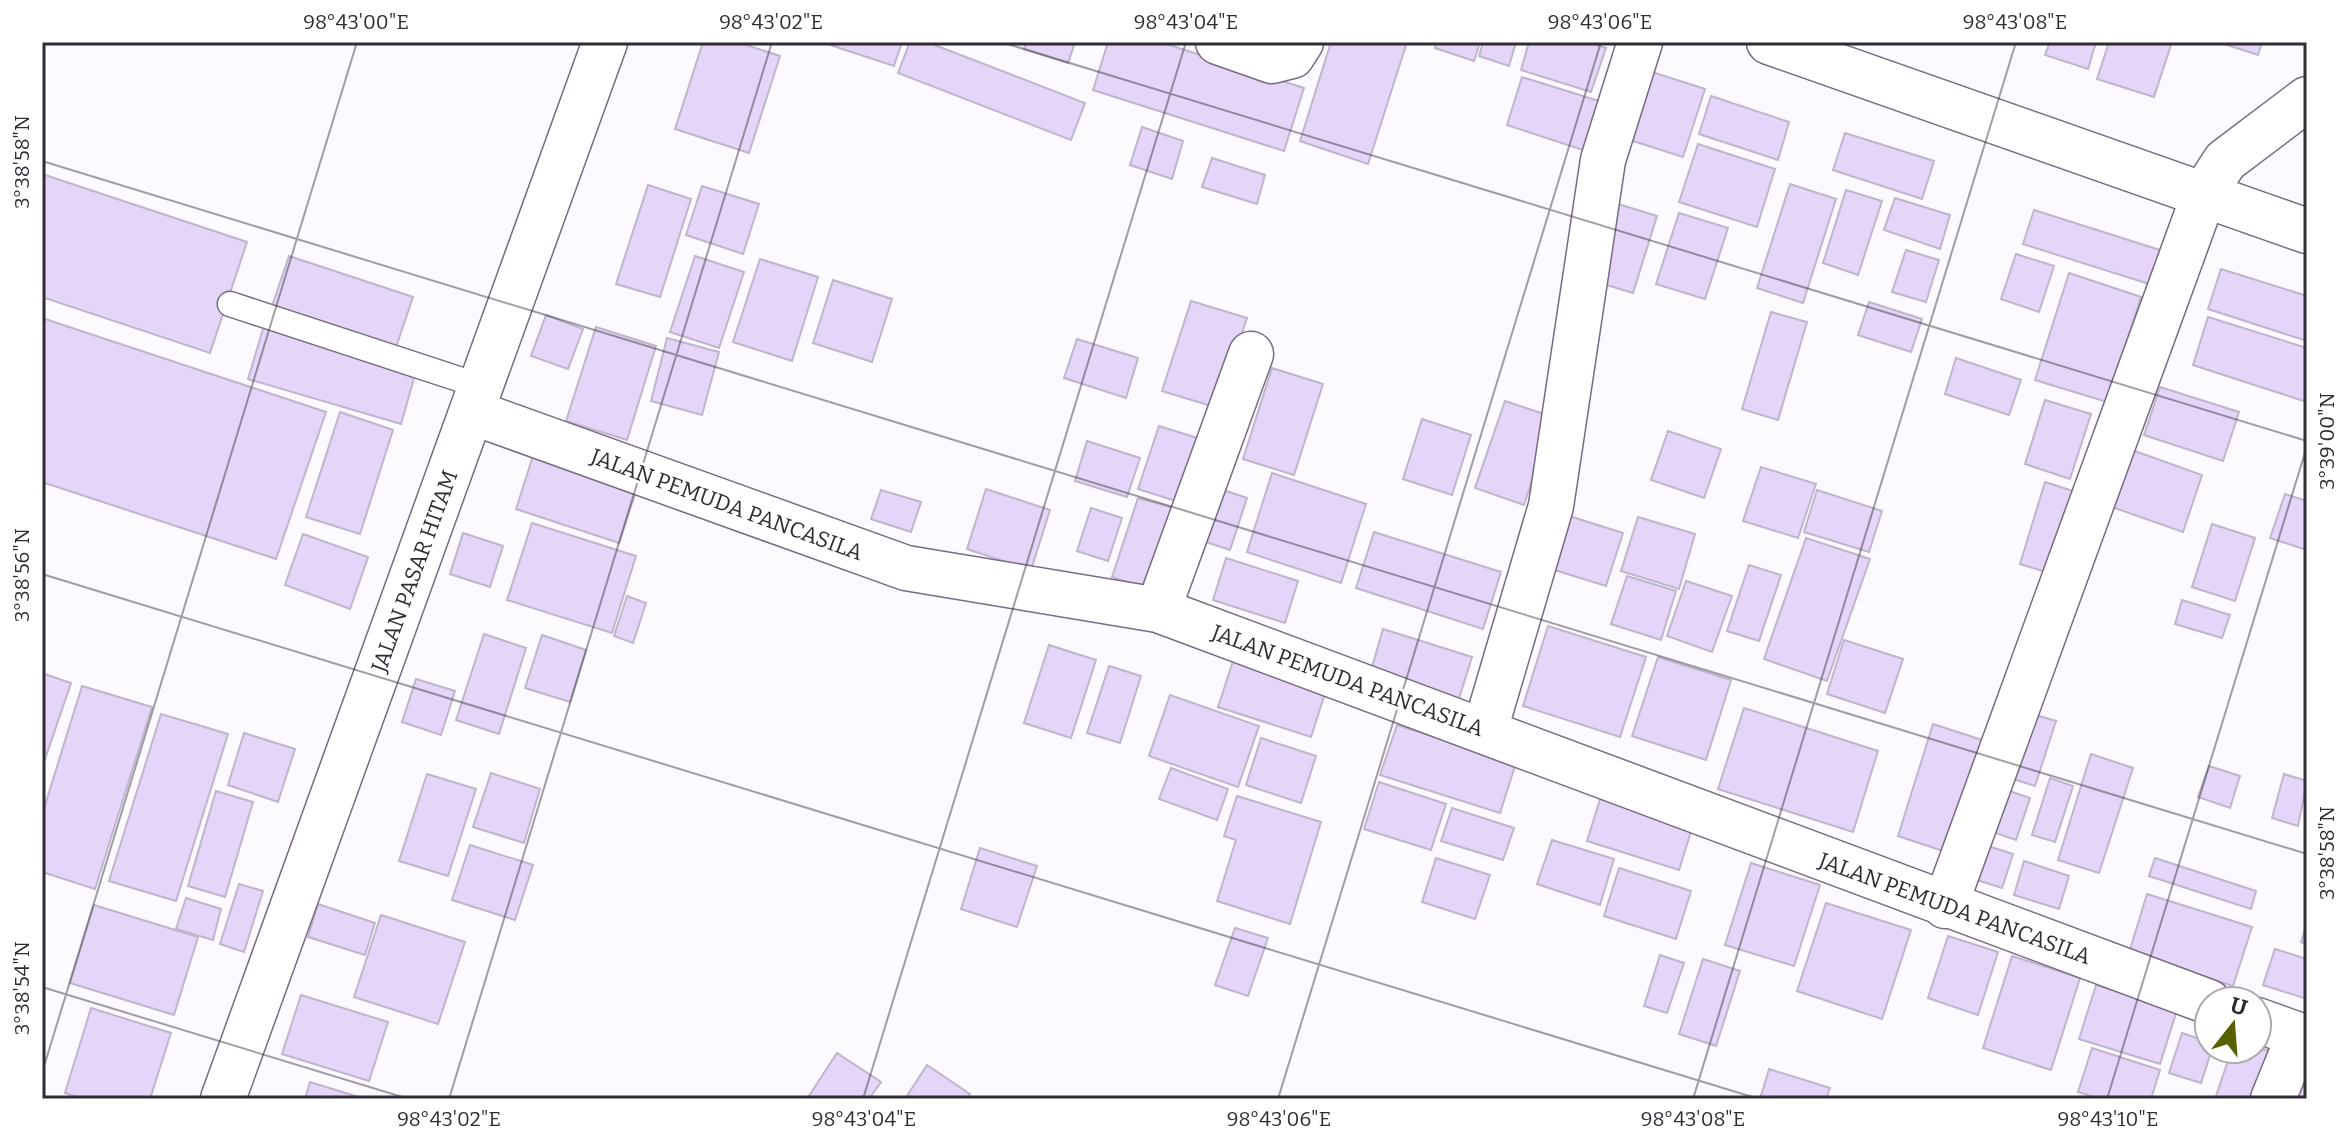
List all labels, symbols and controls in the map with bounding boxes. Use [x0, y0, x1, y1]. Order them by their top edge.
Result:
text: 98°43'00"E [303, 10, 409, 34]
text: 98°43'02"E [719, 10, 823, 34]
text: 98°43'04"E [1134, 10, 1238, 34]
text: 98°43'06"E [1548, 10, 1652, 34]
text: 98°43'08"E [1963, 10, 2067, 34]
text: 3°38'58"N [10, 115, 34, 209]
text: 3°39'00"N [2315, 392, 2339, 490]
street label: JALAN PEMUDA PANCASILA [586, 442, 867, 566]
street label: JALAN PASAR HITAM [365, 466, 464, 677]
text: 3°38'56"N [10, 528, 34, 622]
street label: JALAN PEMUDA PANCASILA [1207, 618, 1488, 742]
text: 3°38'58"N [2315, 806, 2339, 900]
street label: JALAN PEMUDA PANCASILA [1814, 846, 2095, 970]
text: 3°38'54"N [10, 941, 34, 1035]
north arrow [2193, 985, 2273, 1065]
text: U [2227, 991, 2250, 1022]
text: 98°43'02"E [397, 1107, 501, 1131]
text: 98°43'04"E [812, 1107, 916, 1131]
text: 98°43'06"E [1227, 1107, 1331, 1131]
text: 98°43'08"E [1641, 1107, 1745, 1131]
text: 98°43'10"E [2058, 1107, 2158, 1131]

